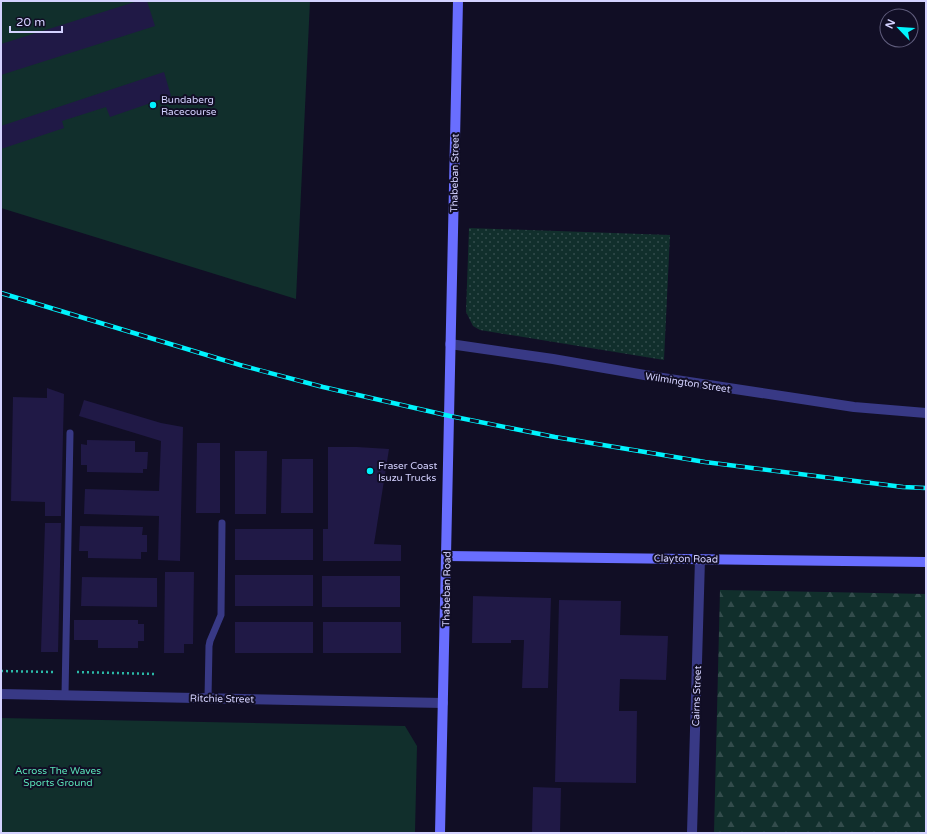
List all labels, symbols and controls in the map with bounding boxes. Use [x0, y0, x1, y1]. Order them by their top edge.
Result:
scale bar [10, 8, 62, 34]
north arrow [879, 8, 919, 48]
text: 20 m [16, 15, 45, 29]
text: N [883, 17, 898, 31]
place label: Bundaberg Racecourse [161, 94, 217, 118]
marker: Bundaberg Racecourse [148, 100, 158, 110]
street label: Thabeban Street [448, 133, 462, 213]
street label: Wilmington Street [644, 370, 732, 396]
place label: Fraser Coast Isuzu Trucks [378, 460, 437, 484]
marker: Fraser Coast Isuzu Trucks [365, 466, 375, 476]
street label: Thabeban Road [440, 551, 454, 627]
street label: Clayton Road [654, 552, 718, 566]
street label: Cairns Street [690, 665, 704, 727]
street label: Ritchie Street [190, 692, 254, 706]
park label: Across The Waves Sports Ground [15, 765, 101, 789]

